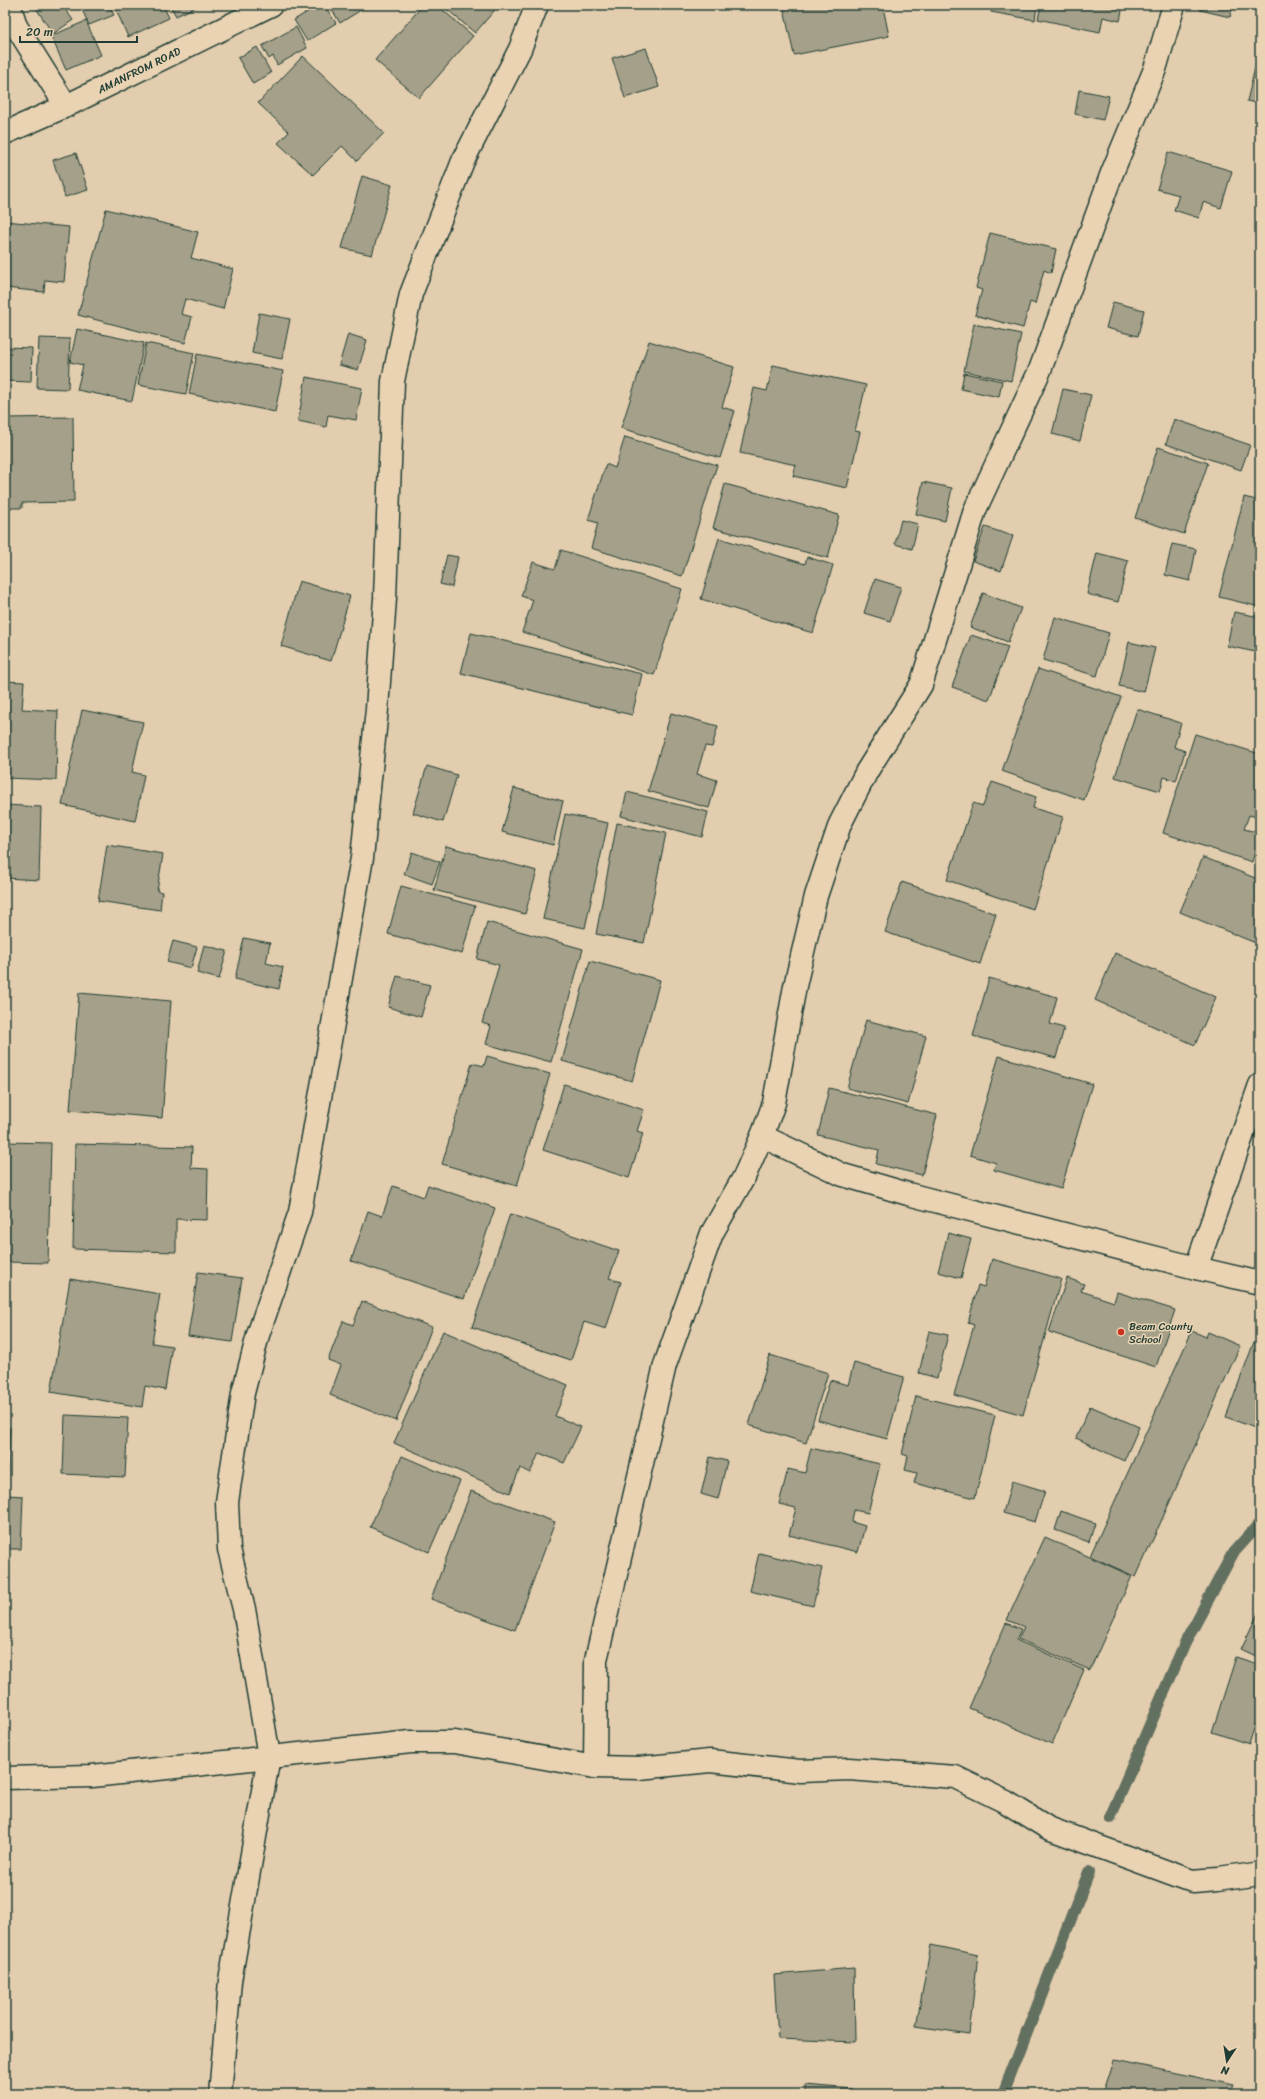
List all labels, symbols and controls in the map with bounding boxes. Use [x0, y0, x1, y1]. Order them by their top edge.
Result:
scale bar [20, 18, 137, 44]
text: 20 m [26, 21, 53, 43]
street label: AMANFROM ROAD [93, 42, 184, 100]
place label: Beam County School [1129, 1317, 1193, 1349]
marker: Beam County School [1116, 1327, 1126, 1337]
north arrow [1207, 2041, 1247, 2081]
text: N [1219, 2060, 1232, 2081]

